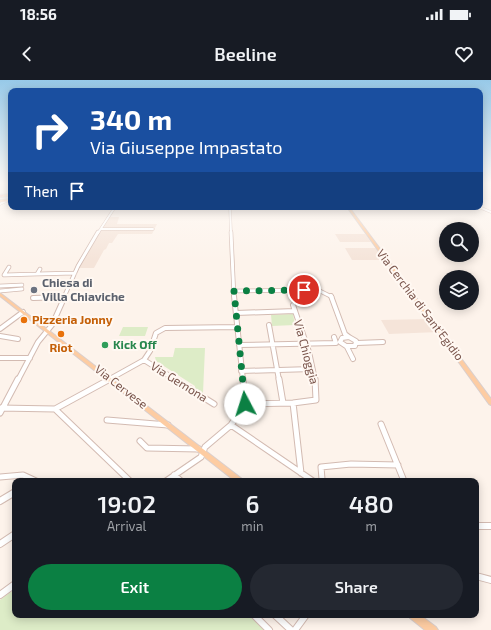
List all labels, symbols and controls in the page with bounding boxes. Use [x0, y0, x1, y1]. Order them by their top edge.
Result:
text: 18:56 [20, 5, 57, 23]
icon: back [16, 43, 38, 65]
text: Beeline [214, 43, 277, 65]
icon: heart [453, 43, 475, 65]
text: 340 m [90, 102, 172, 136]
icon: right [24, 104, 76, 156]
text: Via Giuseppe Impastato [90, 136, 283, 158]
icon: arrive [66, 180, 88, 202]
text: Then [24, 182, 58, 200]
map controls [439, 222, 479, 310]
button: search [439, 222, 479, 262]
street label: Via Cerchia di Sant'Egidio [374, 246, 467, 363]
button: layers [439, 270, 479, 310]
pin [287, 273, 321, 307]
place label: Chiesa di Villa Chiaviche [42, 275, 125, 303]
icon: arrive [293, 279, 315, 301]
marker: Chiesa di Villa Chiaviche [29, 285, 39, 295]
place label: Pizzeria Jonny [32, 312, 113, 327]
marker: Pizzeria Jonny [19, 315, 29, 325]
street label: Via Chioggia [292, 318, 322, 385]
marker: Riot [56, 329, 66, 339]
place label: Kick Off [113, 337, 158, 351]
place label: Riot [49, 340, 73, 354]
marker: Kick Off [100, 340, 110, 350]
street label: Via Gemona [149, 358, 211, 404]
street label: Via Cervese [93, 361, 151, 411]
position arrow [224, 383, 266, 425]
text: 19:02 [97, 489, 156, 518]
text: 6 [245, 489, 259, 518]
text: 480 [349, 489, 394, 518]
text: Arrival [107, 518, 146, 534]
text: min [241, 518, 263, 534]
text: m [366, 518, 377, 534]
button: Exit [28, 564, 242, 610]
button: Share [250, 564, 463, 610]

